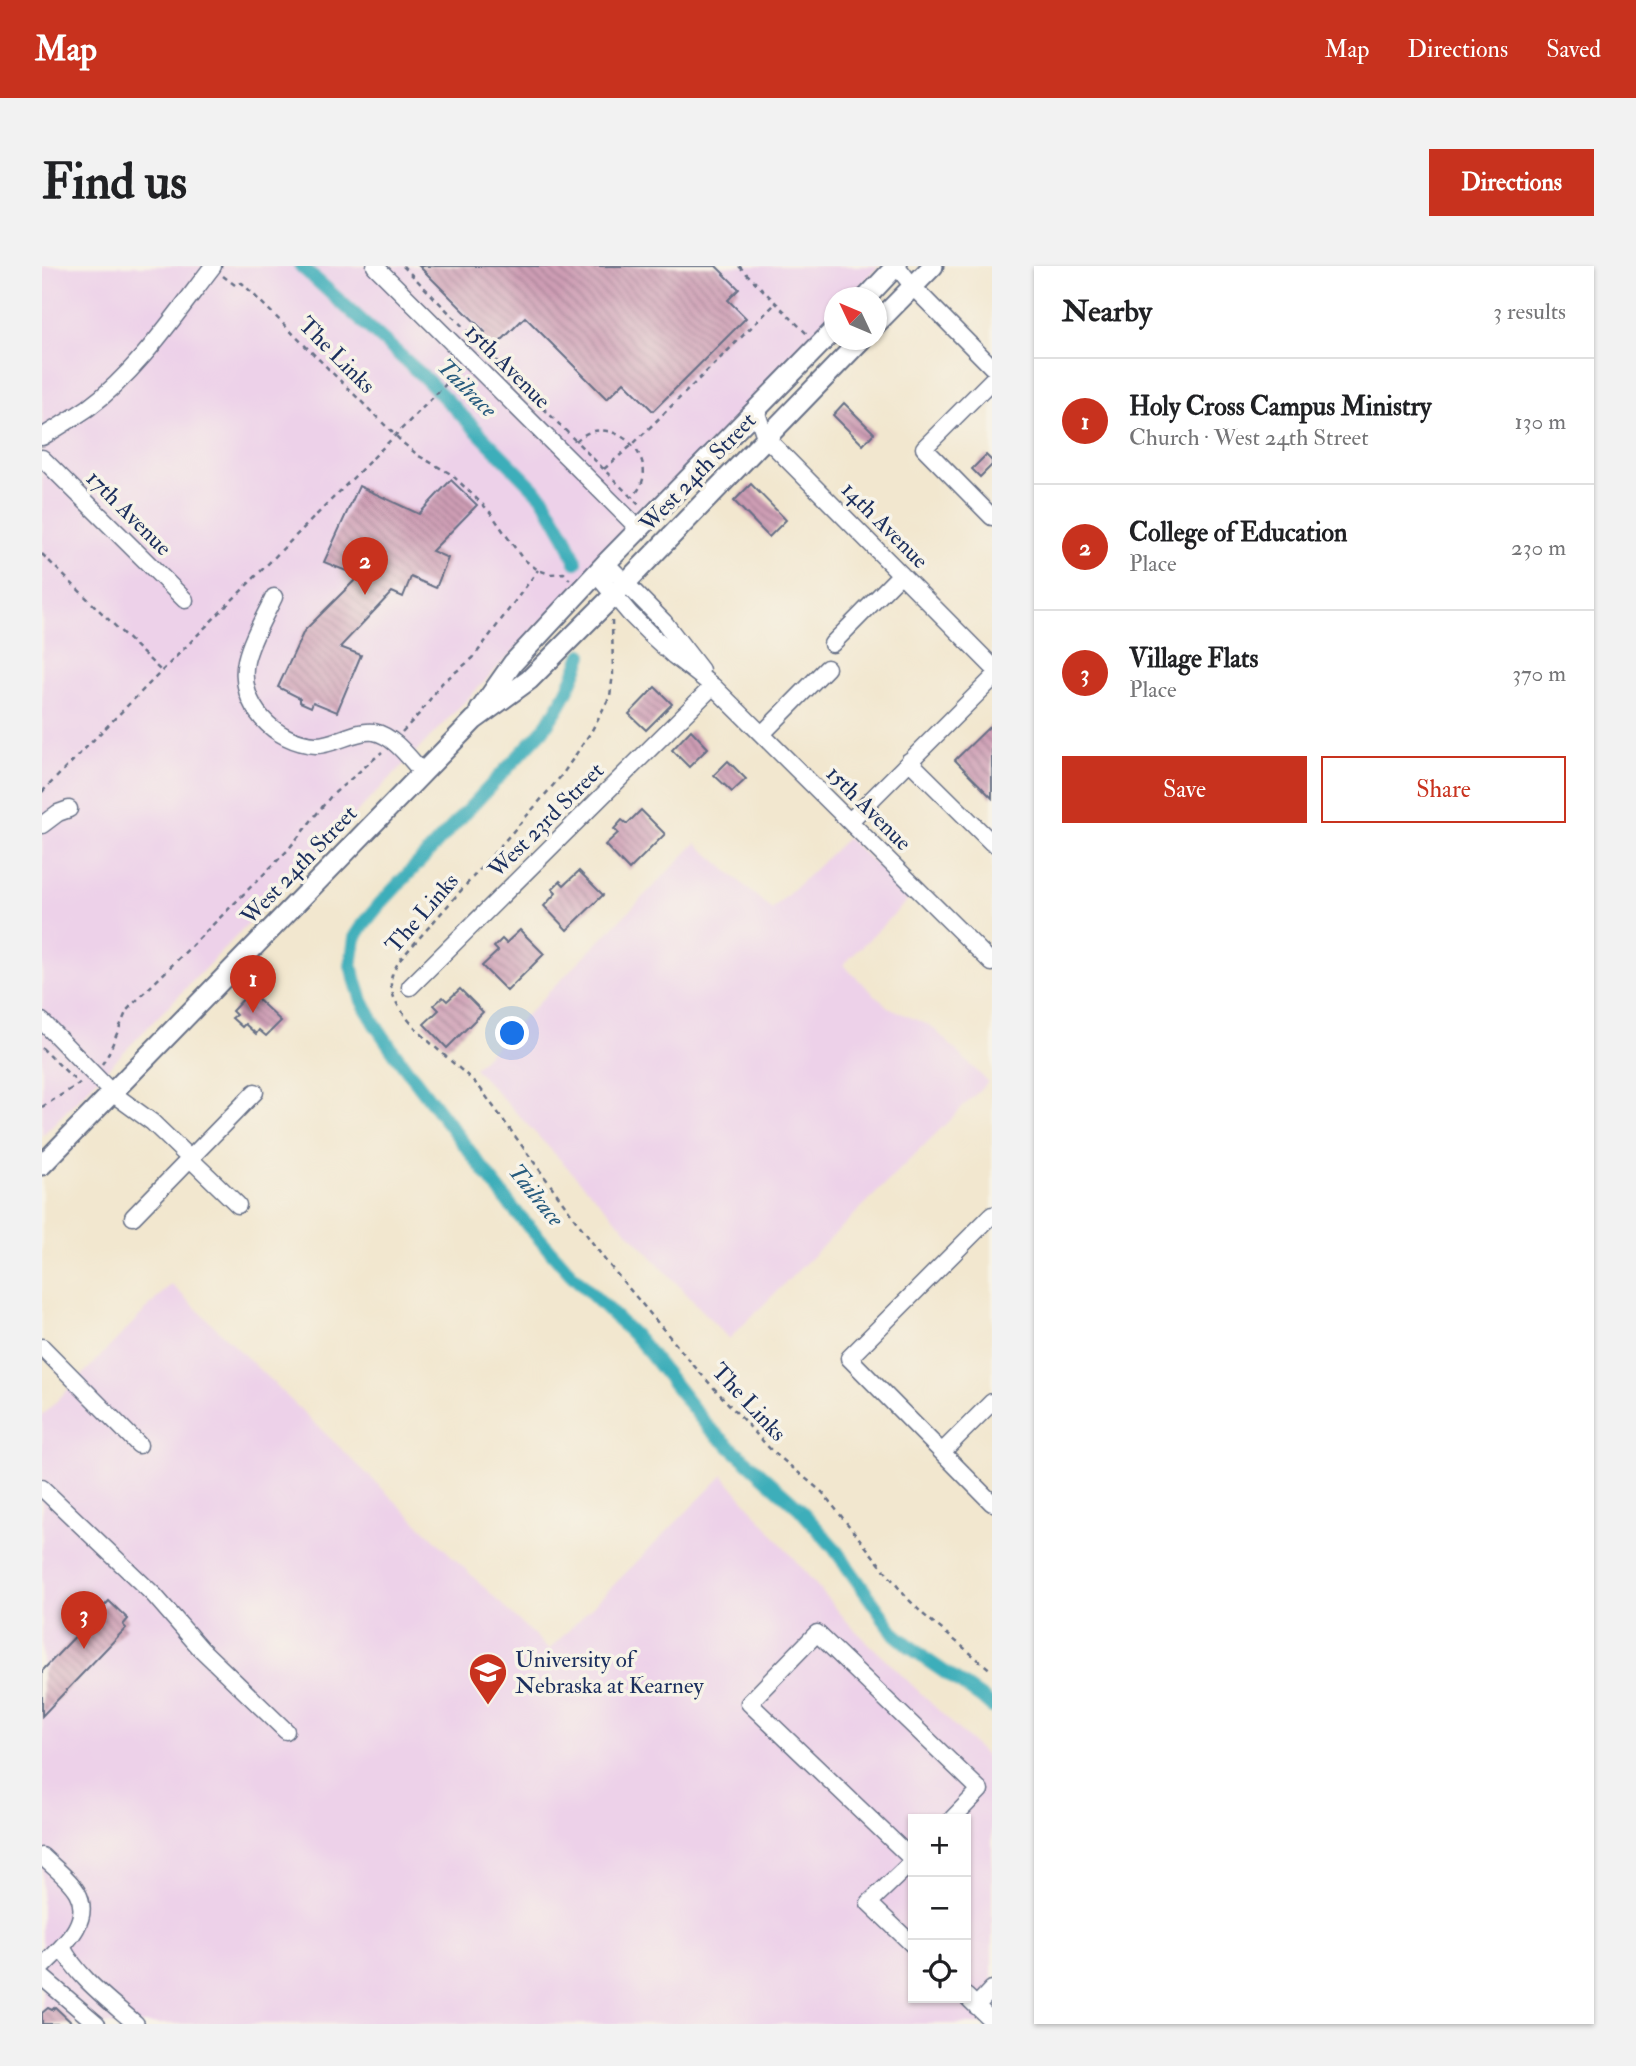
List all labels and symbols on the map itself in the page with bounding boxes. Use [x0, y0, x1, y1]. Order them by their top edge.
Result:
north arrow [824, 287, 887, 350]
street label: The Links [292, 310, 382, 400]
street label: 15th Avenue [459, 317, 557, 415]
water label: Tailrace [430, 351, 504, 425]
street label: West 24th Street [633, 406, 762, 539]
street label: 17th Avenue [80, 464, 178, 562]
street label: 14th Avenue [835, 475, 935, 575]
pin: 2 [342, 537, 388, 595]
street label: West 23rd Street [481, 756, 610, 885]
street label: 15th Avenue [820, 759, 918, 857]
street label: West 24th Street [234, 799, 363, 932]
street label: The Links [379, 867, 465, 959]
pin: 1 [230, 955, 276, 1013]
your location [495, 1016, 529, 1050]
water label: Tailrace [501, 1157, 571, 1234]
street label: The Links [705, 1357, 793, 1447]
pin: 3 [61, 1591, 107, 1649]
place label: University of Nebraska at Kearney [515, 1645, 705, 1700]
school or university icon: University of Nebraska at Kearney [467, 1651, 509, 1706]

